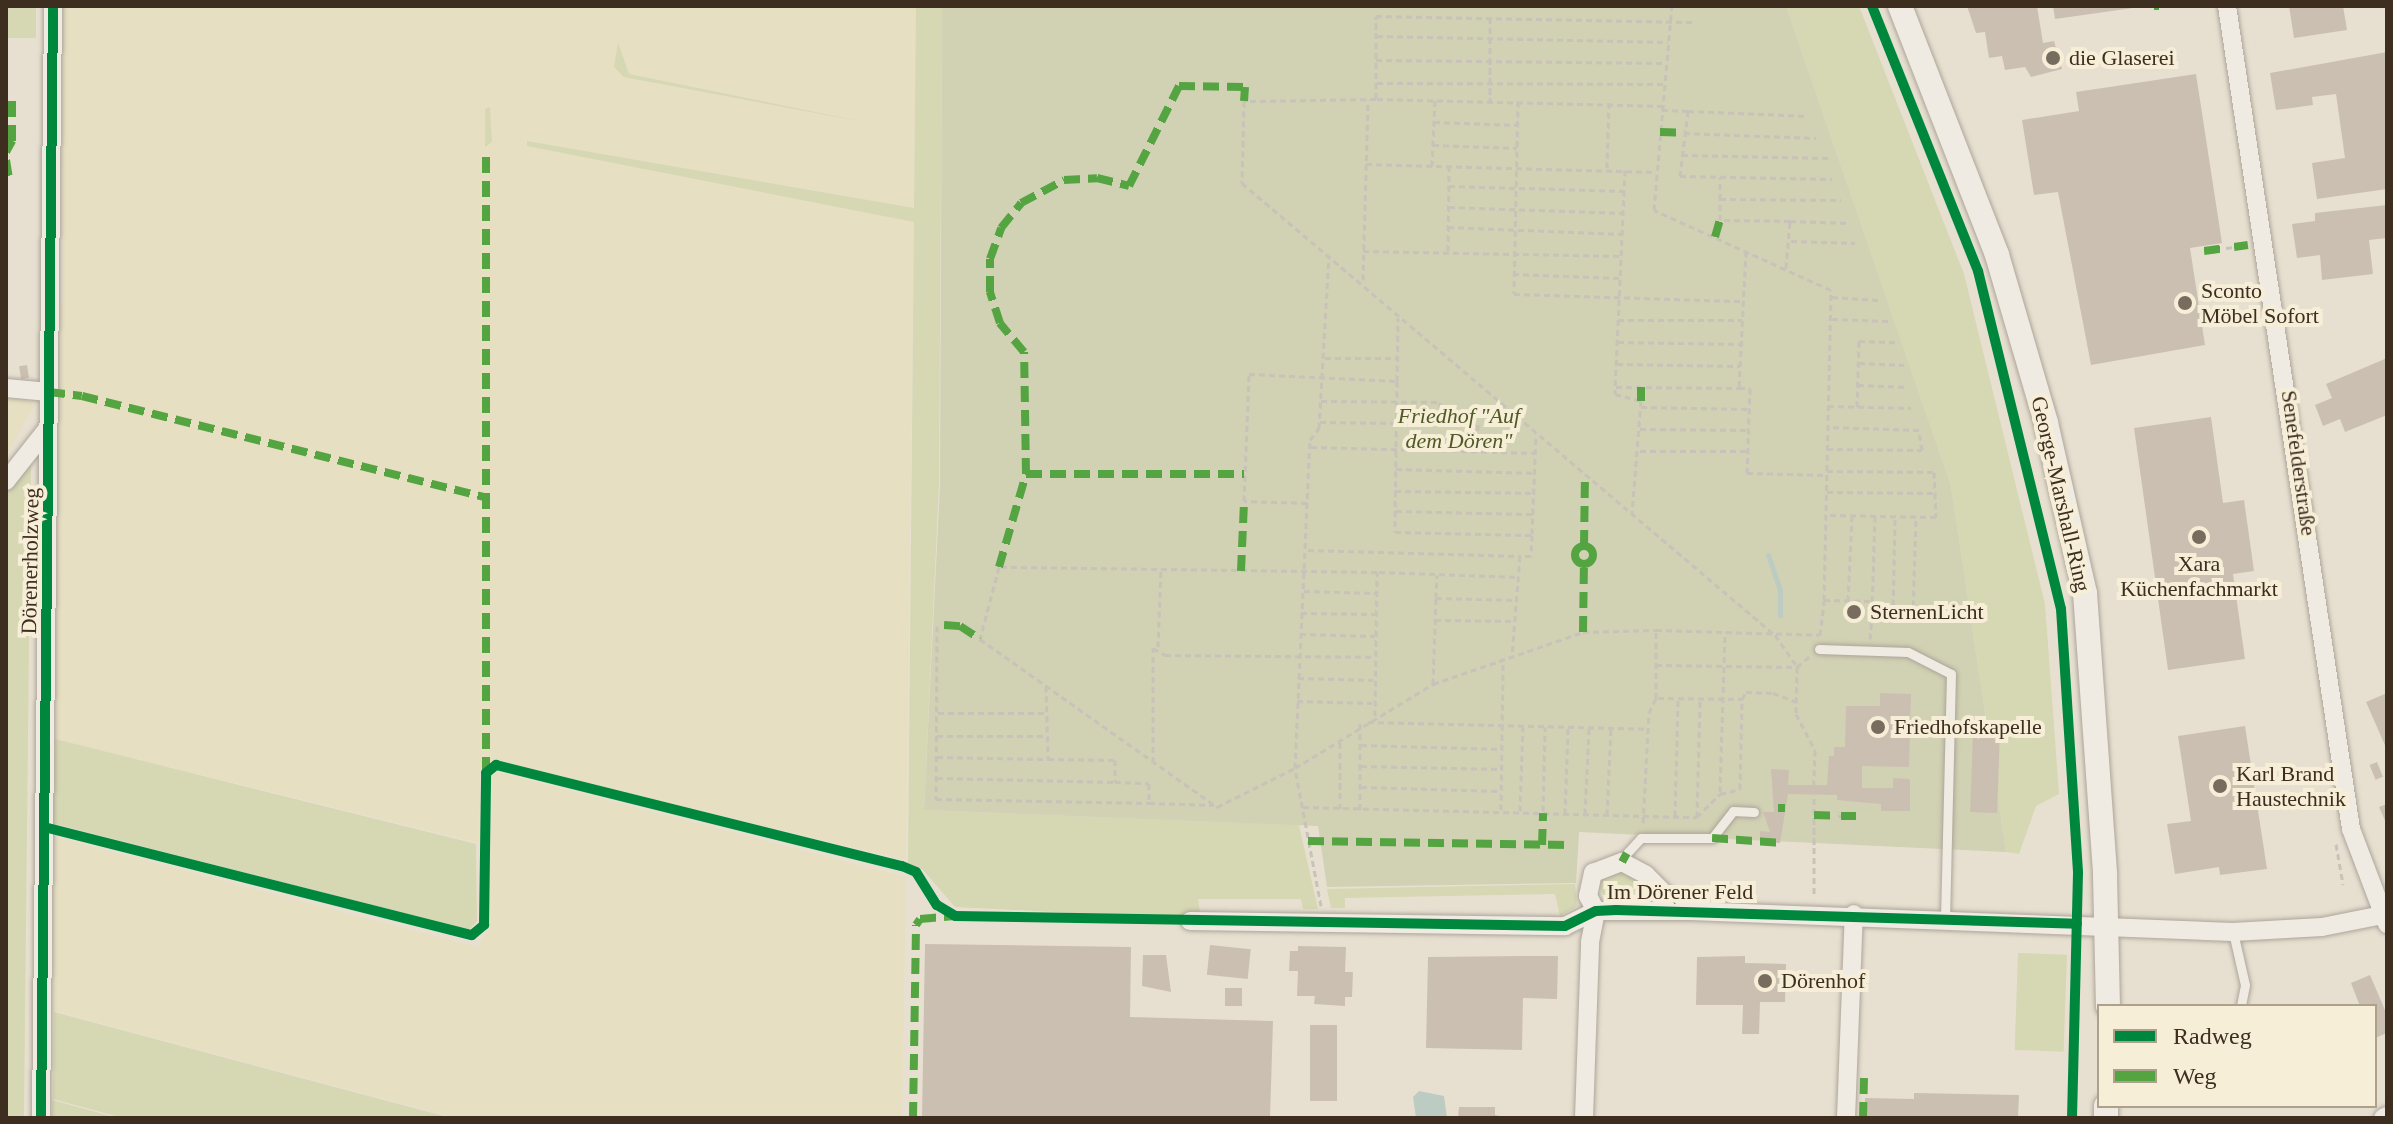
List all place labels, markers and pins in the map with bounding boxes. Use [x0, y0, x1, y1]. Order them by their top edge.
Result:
place label: die Glaserei [2069, 45, 2175, 71]
marker: die Glaserei [2044, 49, 2062, 67]
place label: Sconto Möbel Sofort [2201, 277, 2319, 328]
marker: Sconto Möbel Sofort [2176, 294, 2194, 312]
marker: Xara Küchenfachmarkt [2190, 528, 2208, 546]
place label: Xara Küchenfachmarkt [2120, 550, 2278, 602]
place label: SternenLicht [1870, 599, 1984, 625]
marker: SternenLicht [1845, 603, 1863, 621]
place label: Friedhofskapelle [1894, 714, 2042, 740]
marker: Friedhofskapelle [1869, 718, 1887, 736]
place label: Karl Brand Haustechnik [2236, 760, 2346, 812]
marker: Karl Brand Haustechnik [2211, 777, 2229, 795]
place label: Dörenhof [1781, 968, 1865, 994]
marker: Dörenhof [1756, 972, 1774, 990]

